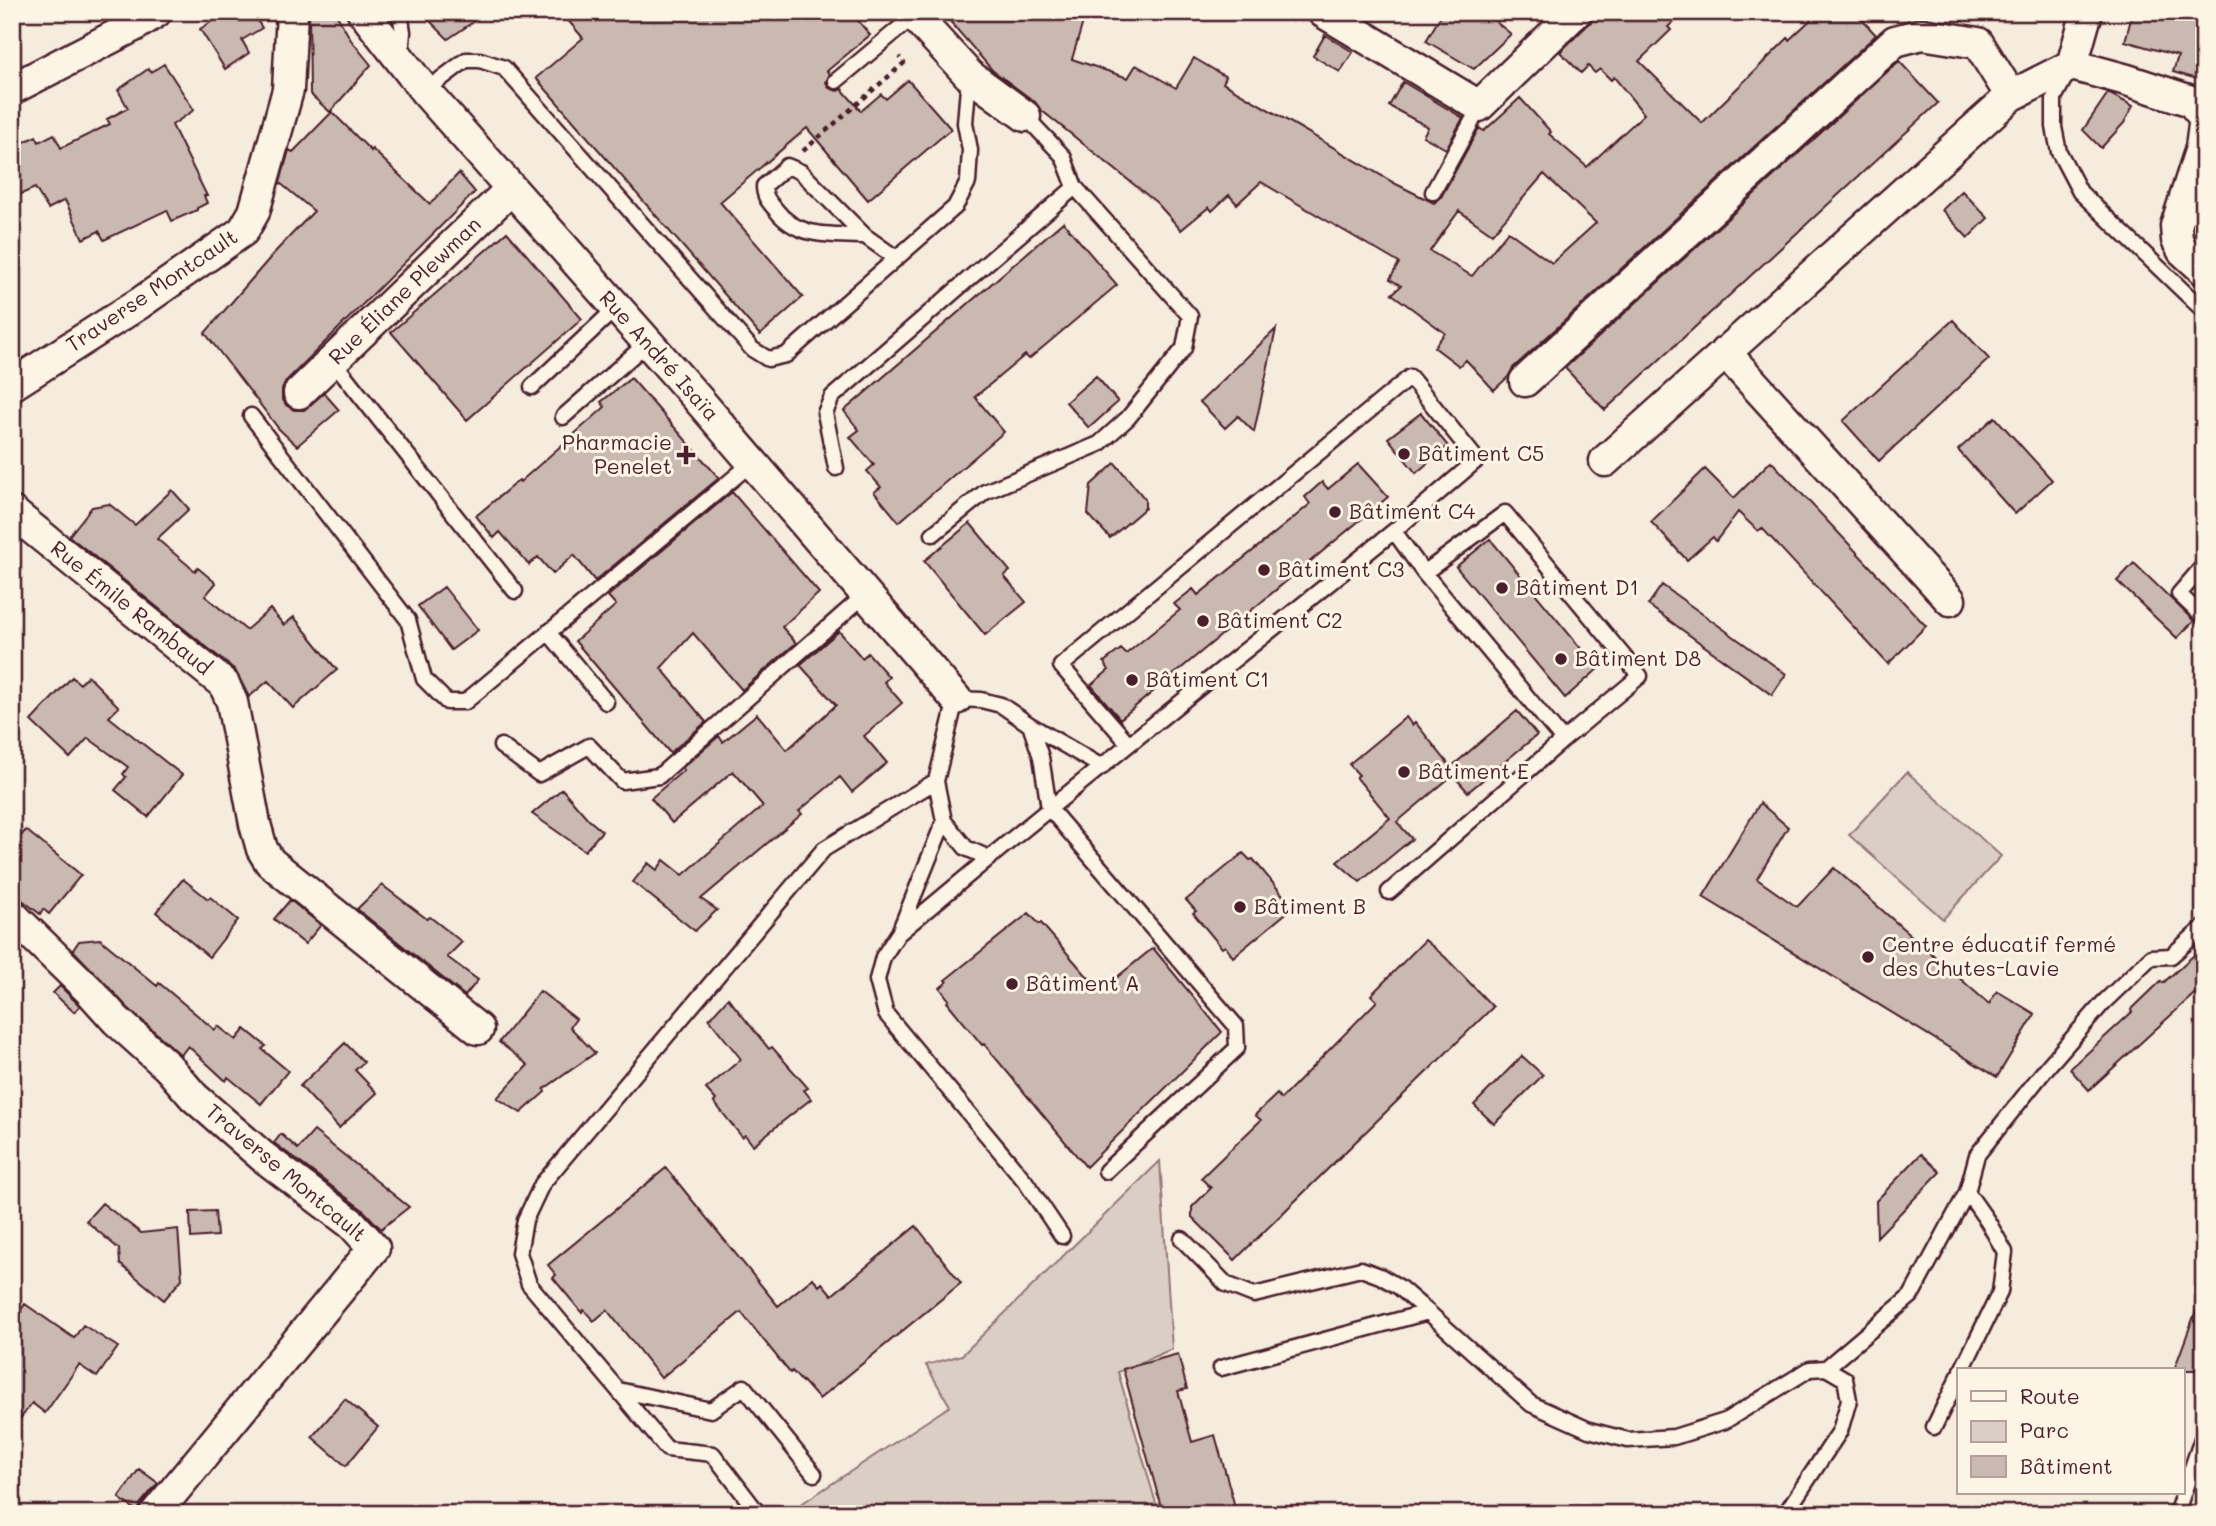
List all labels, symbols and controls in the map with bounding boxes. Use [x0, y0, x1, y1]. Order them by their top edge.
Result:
street label: Rue Éliane Plewman [322, 210, 486, 370]
street label: Traverse Montcault [60, 222, 242, 357]
street label: Rue André Isaïa [594, 284, 726, 426]
place label: Pharmacie Penelet [562, 428, 672, 479]
place label: Bâtiment C5 [1418, 439, 1544, 466]
marker: Bâtiment C5 [1396, 446, 1412, 462]
marker: Pharmacie Penelet [678, 447, 694, 463]
place label: Bâtiment C4 [1349, 497, 1476, 524]
marker: Bâtiment C4 [1327, 504, 1343, 520]
street label: Rue Émile Rambaud [46, 534, 218, 680]
place label: Bâtiment C3 [1278, 555, 1404, 582]
marker: Bâtiment C3 [1256, 562, 1272, 578]
place label: Bâtiment D1 [1516, 573, 1639, 600]
marker: Bâtiment D1 [1494, 580, 1510, 596]
place label: Bâtiment C2 [1217, 606, 1343, 633]
marker: Bâtiment C2 [1195, 613, 1211, 629]
place label: Bâtiment D8 [1575, 644, 1701, 671]
marker: Bâtiment D8 [1553, 651, 1569, 667]
place label: Bâtiment C1 [1146, 665, 1270, 692]
marker: Bâtiment C1 [1124, 672, 1140, 688]
place label: Bâtiment E [1418, 757, 1529, 784]
marker: Bâtiment E [1396, 764, 1412, 780]
place label: Bâtiment B [1254, 892, 1366, 919]
marker: Bâtiment B [1232, 899, 1248, 915]
place label: Centre éducatif fermé des Chutes-Lavie [1882, 930, 2116, 981]
marker: Centre éducatif fermé des Chutes-Lavie [1860, 949, 1876, 965]
place label: Bâtiment A [1026, 969, 1140, 996]
marker: Bâtiment A [1004, 976, 1020, 992]
street label: Traverse Montcault [201, 1097, 373, 1247]
legend [1957, 1368, 2184, 1494]
text: Route [2020, 1382, 2080, 1409]
text: Parc [2020, 1416, 2069, 1443]
text: Bâtiment [2020, 1452, 2112, 1479]

